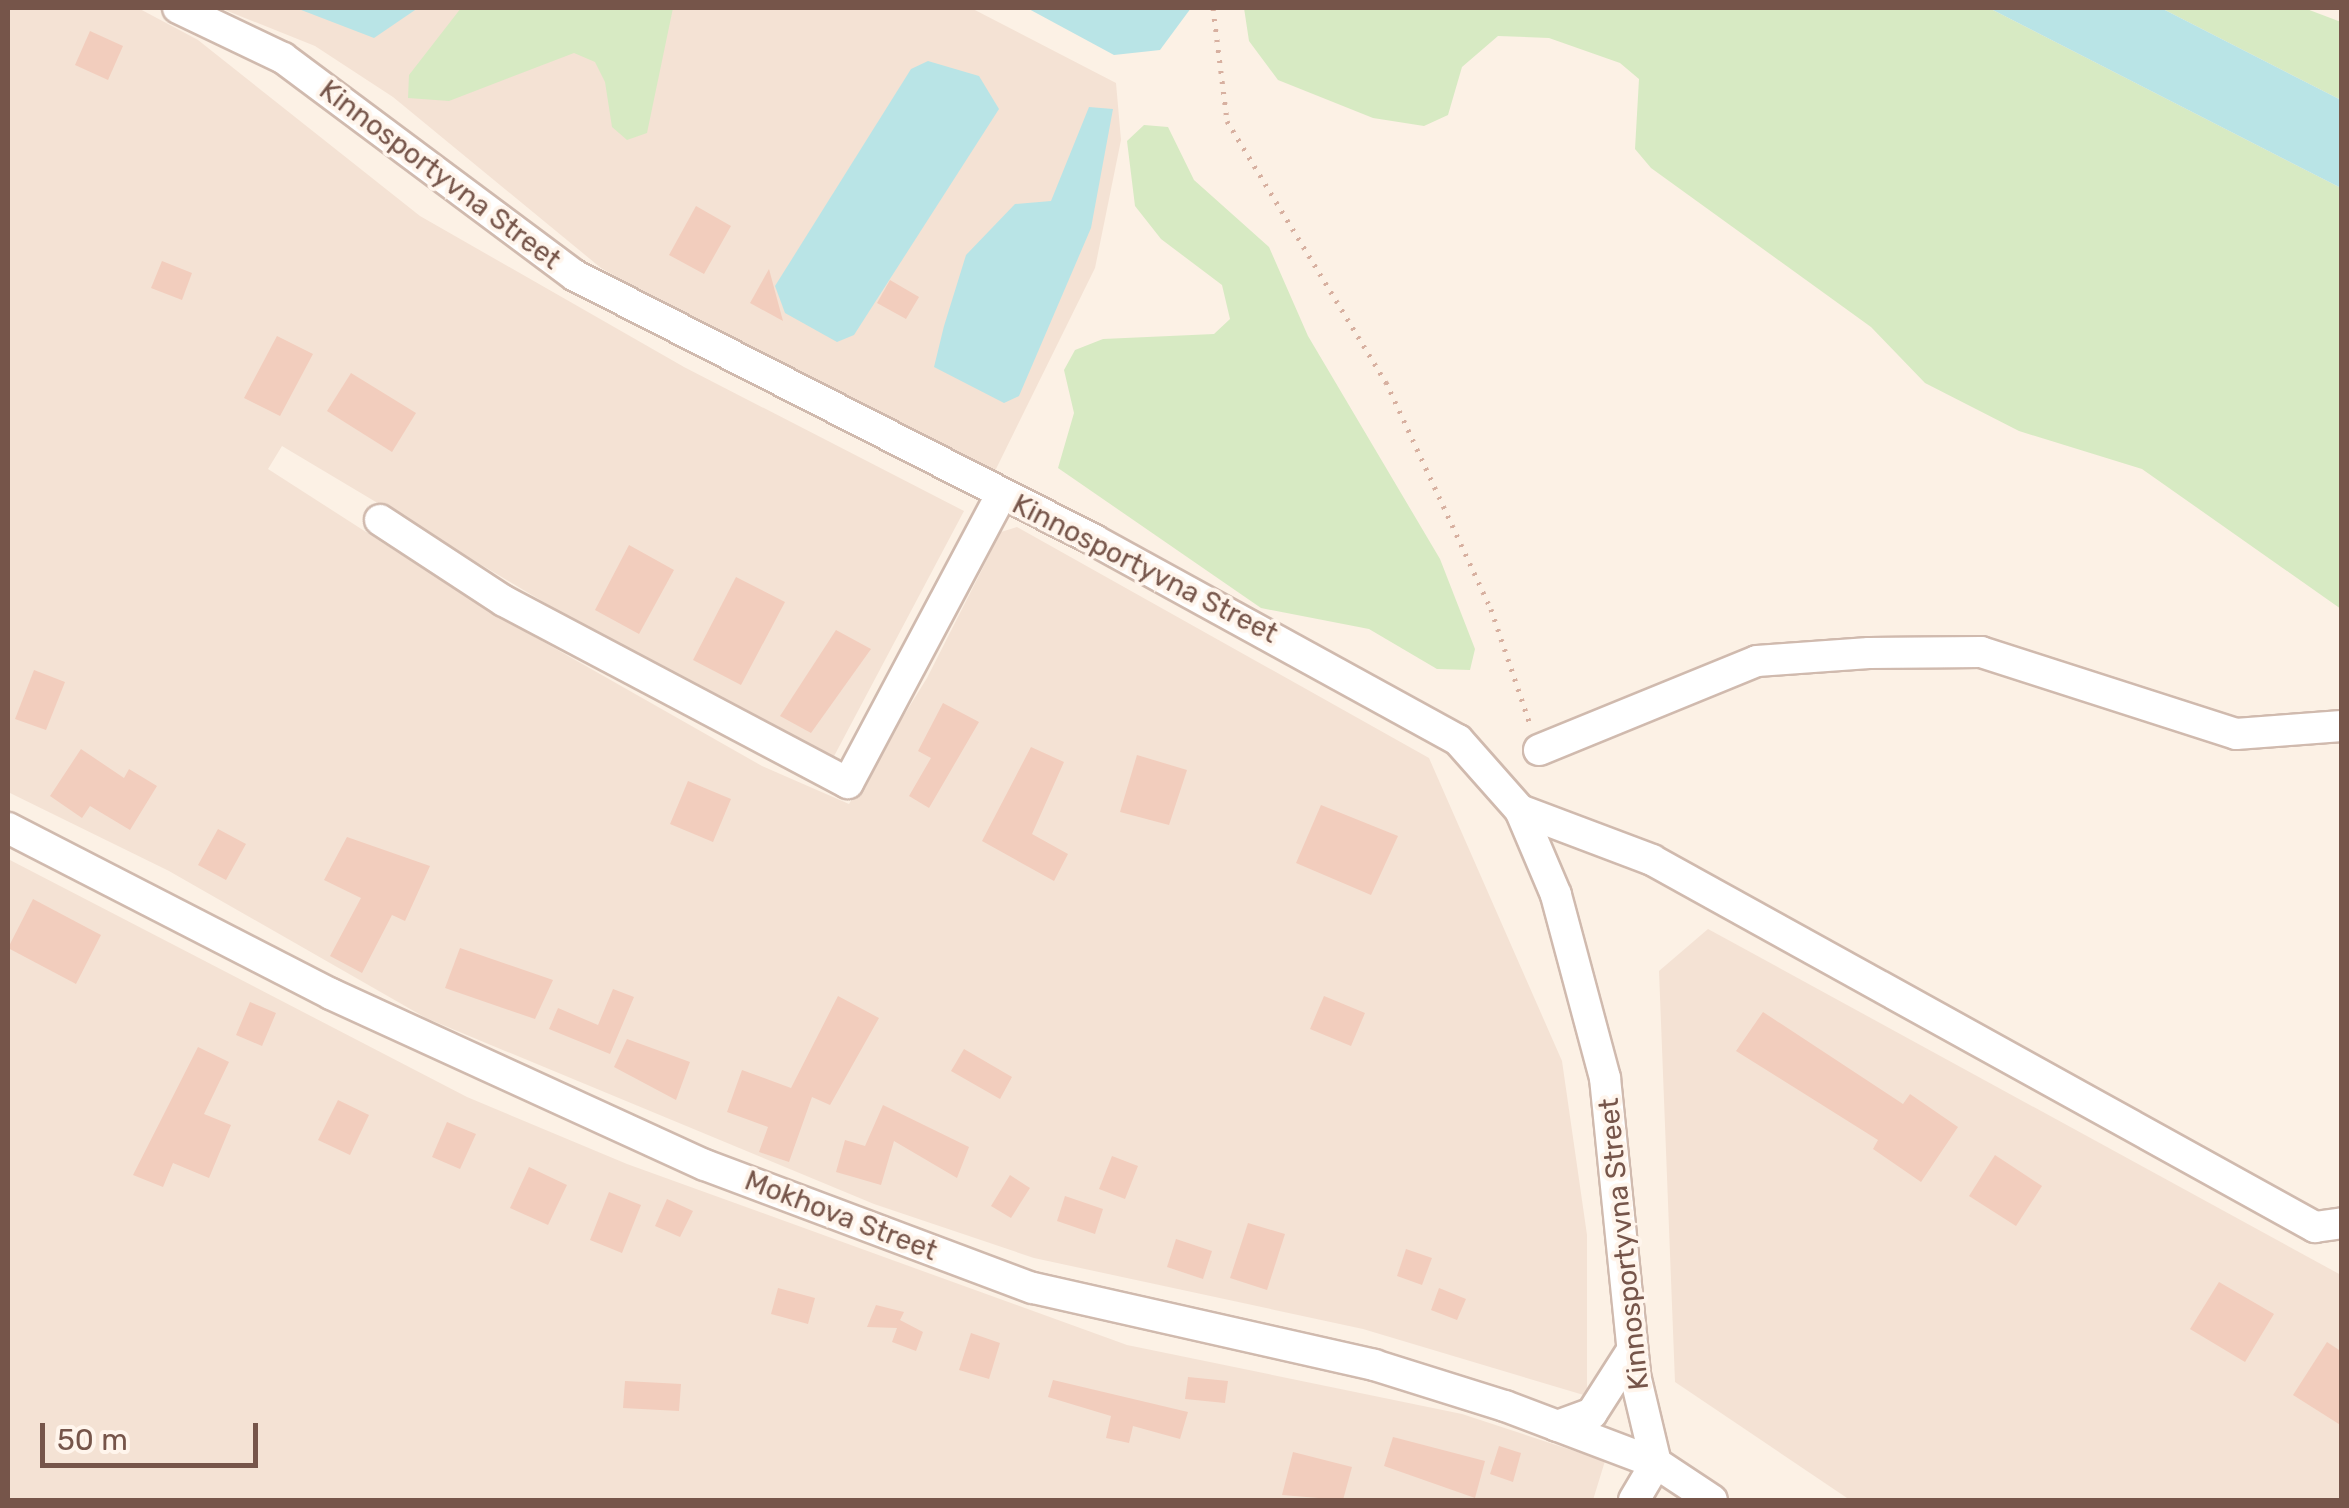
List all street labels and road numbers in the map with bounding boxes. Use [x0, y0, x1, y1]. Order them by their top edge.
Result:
street label: Kinnosportyvna Street [313, 73, 567, 277]
street label: Kinnosportyvna Street [1007, 487, 1283, 651]
street label: Kinnosportyvna Street [1592, 1096, 1656, 1392]
street label: Mokhova Street [740, 1164, 942, 1268]

